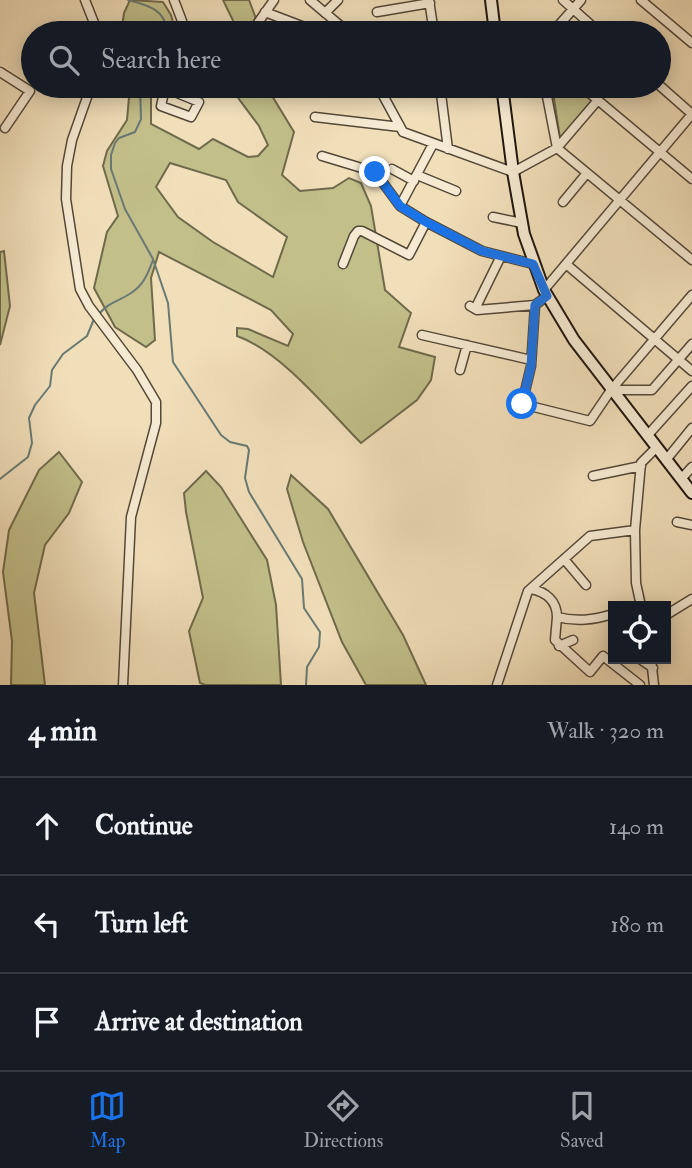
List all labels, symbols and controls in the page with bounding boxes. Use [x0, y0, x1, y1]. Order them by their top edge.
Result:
search box [21, 21, 671, 98]
icon: search [45, 41, 83, 79]
text: Search here [101, 44, 221, 76]
route end [359, 156, 390, 187]
route start [506, 388, 537, 419]
map controls [608, 601, 671, 664]
button: locate [608, 601, 671, 664]
text: 4 min [28, 712, 97, 749]
text: Walk · 320 m [547, 716, 664, 745]
icon: ahead [28, 807, 66, 845]
text: Continue [95, 810, 193, 842]
text: 140 m [609, 812, 664, 841]
icon: left [28, 905, 66, 943]
text: Turn left [95, 908, 188, 940]
text: 180 m [611, 910, 664, 939]
icon: arrive [28, 1003, 66, 1041]
text: Arrive at destination [95, 1006, 303, 1038]
tab: Map [88, 1087, 126, 1153]
tab: Directions [303, 1087, 383, 1153]
tab: Saved [560, 1087, 604, 1153]

